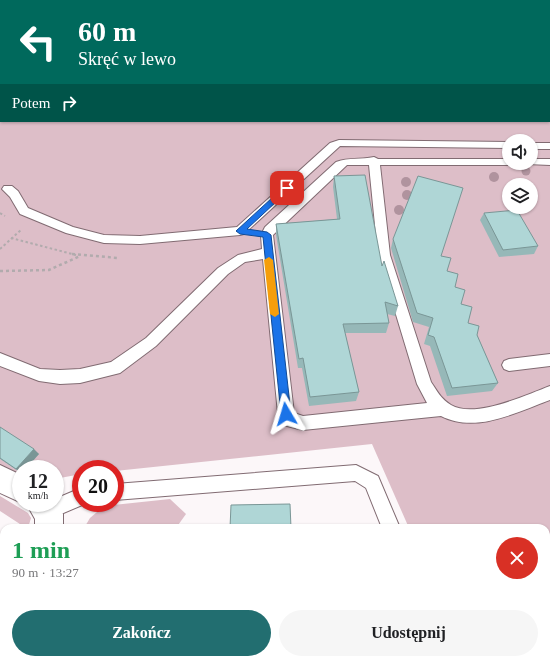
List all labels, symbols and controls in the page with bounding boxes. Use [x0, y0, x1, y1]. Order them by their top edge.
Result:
icon: left [12, 16, 64, 68]
text: 60 m [78, 16, 136, 47]
text: Skręć w lewo [78, 49, 176, 69]
icon: right [58, 92, 80, 114]
text: Potem [12, 95, 50, 111]
map controls [502, 134, 538, 214]
button: sound [502, 134, 538, 170]
pin [270, 171, 304, 205]
icon: arrive [276, 177, 298, 199]
button: layers [502, 178, 538, 214]
position arrow [265, 393, 307, 435]
speed limit sign: 20 [72, 460, 124, 512]
text: 12 [28, 470, 48, 492]
text: km/h [28, 490, 48, 501]
text: 1 min [12, 537, 70, 563]
button: close [496, 537, 538, 579]
text: 90 m · 13:27 [12, 565, 79, 580]
button: Zakończ [12, 610, 271, 656]
button: Udostępnij [279, 610, 538, 656]

